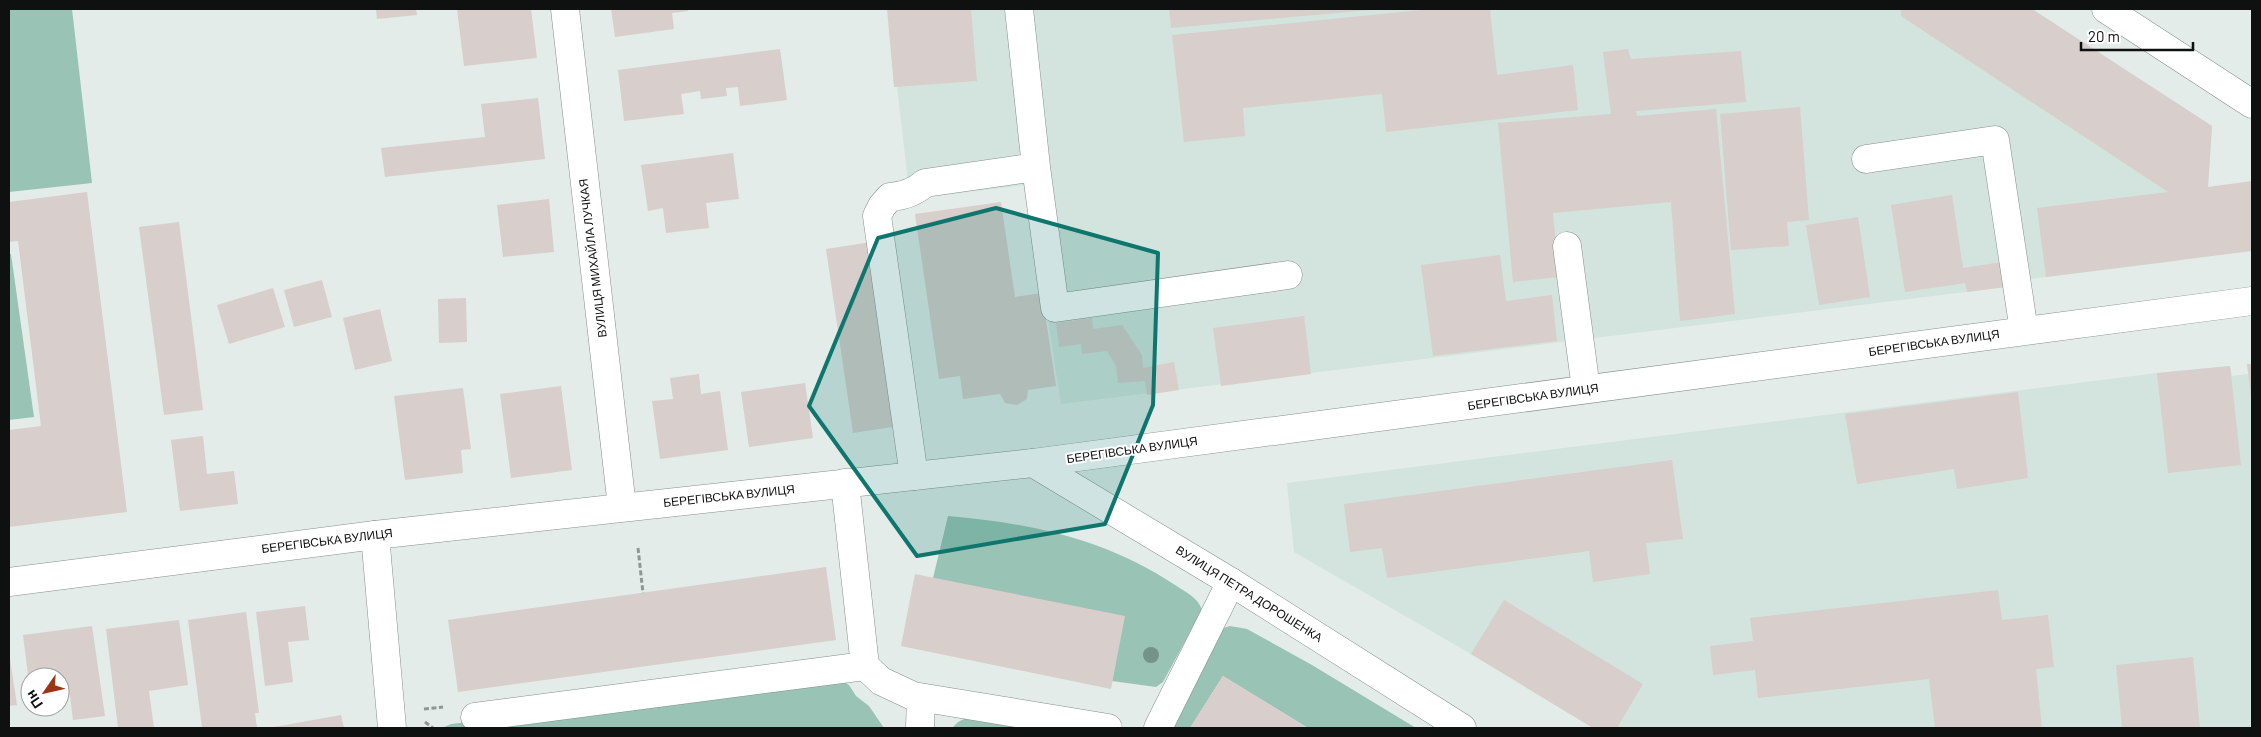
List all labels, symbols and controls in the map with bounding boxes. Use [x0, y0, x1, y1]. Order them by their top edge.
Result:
scale bar [2081, 20, 2194, 52]
text: 20 m [2088, 27, 2120, 45]
street label: ВУЛИЦЯ МИХАЙЛА ЛУЧКАЯ [575, 178, 610, 338]
street label: БЕРЕГІВСЬКА ВУЛИЦЯ [1867, 326, 2000, 359]
street label: БЕРЕГІВСЬКА ВУЛИЦЯ [1466, 380, 1599, 413]
street label: БЕРЕГІВСЬКА ВУЛИЦЯ [1065, 433, 1198, 466]
street label: БЕРЕГІВСЬКА ВУЛИЦЯ [662, 481, 795, 510]
street label: БЕРЕГІВСЬКА ВУЛИЦЯ [260, 525, 393, 556]
street label: ВУЛИЦЯ ПЕТРА ДОРОШЕНКА [1173, 542, 1325, 645]
north arrow [20, 667, 70, 717]
text: Пн [22, 687, 46, 712]

